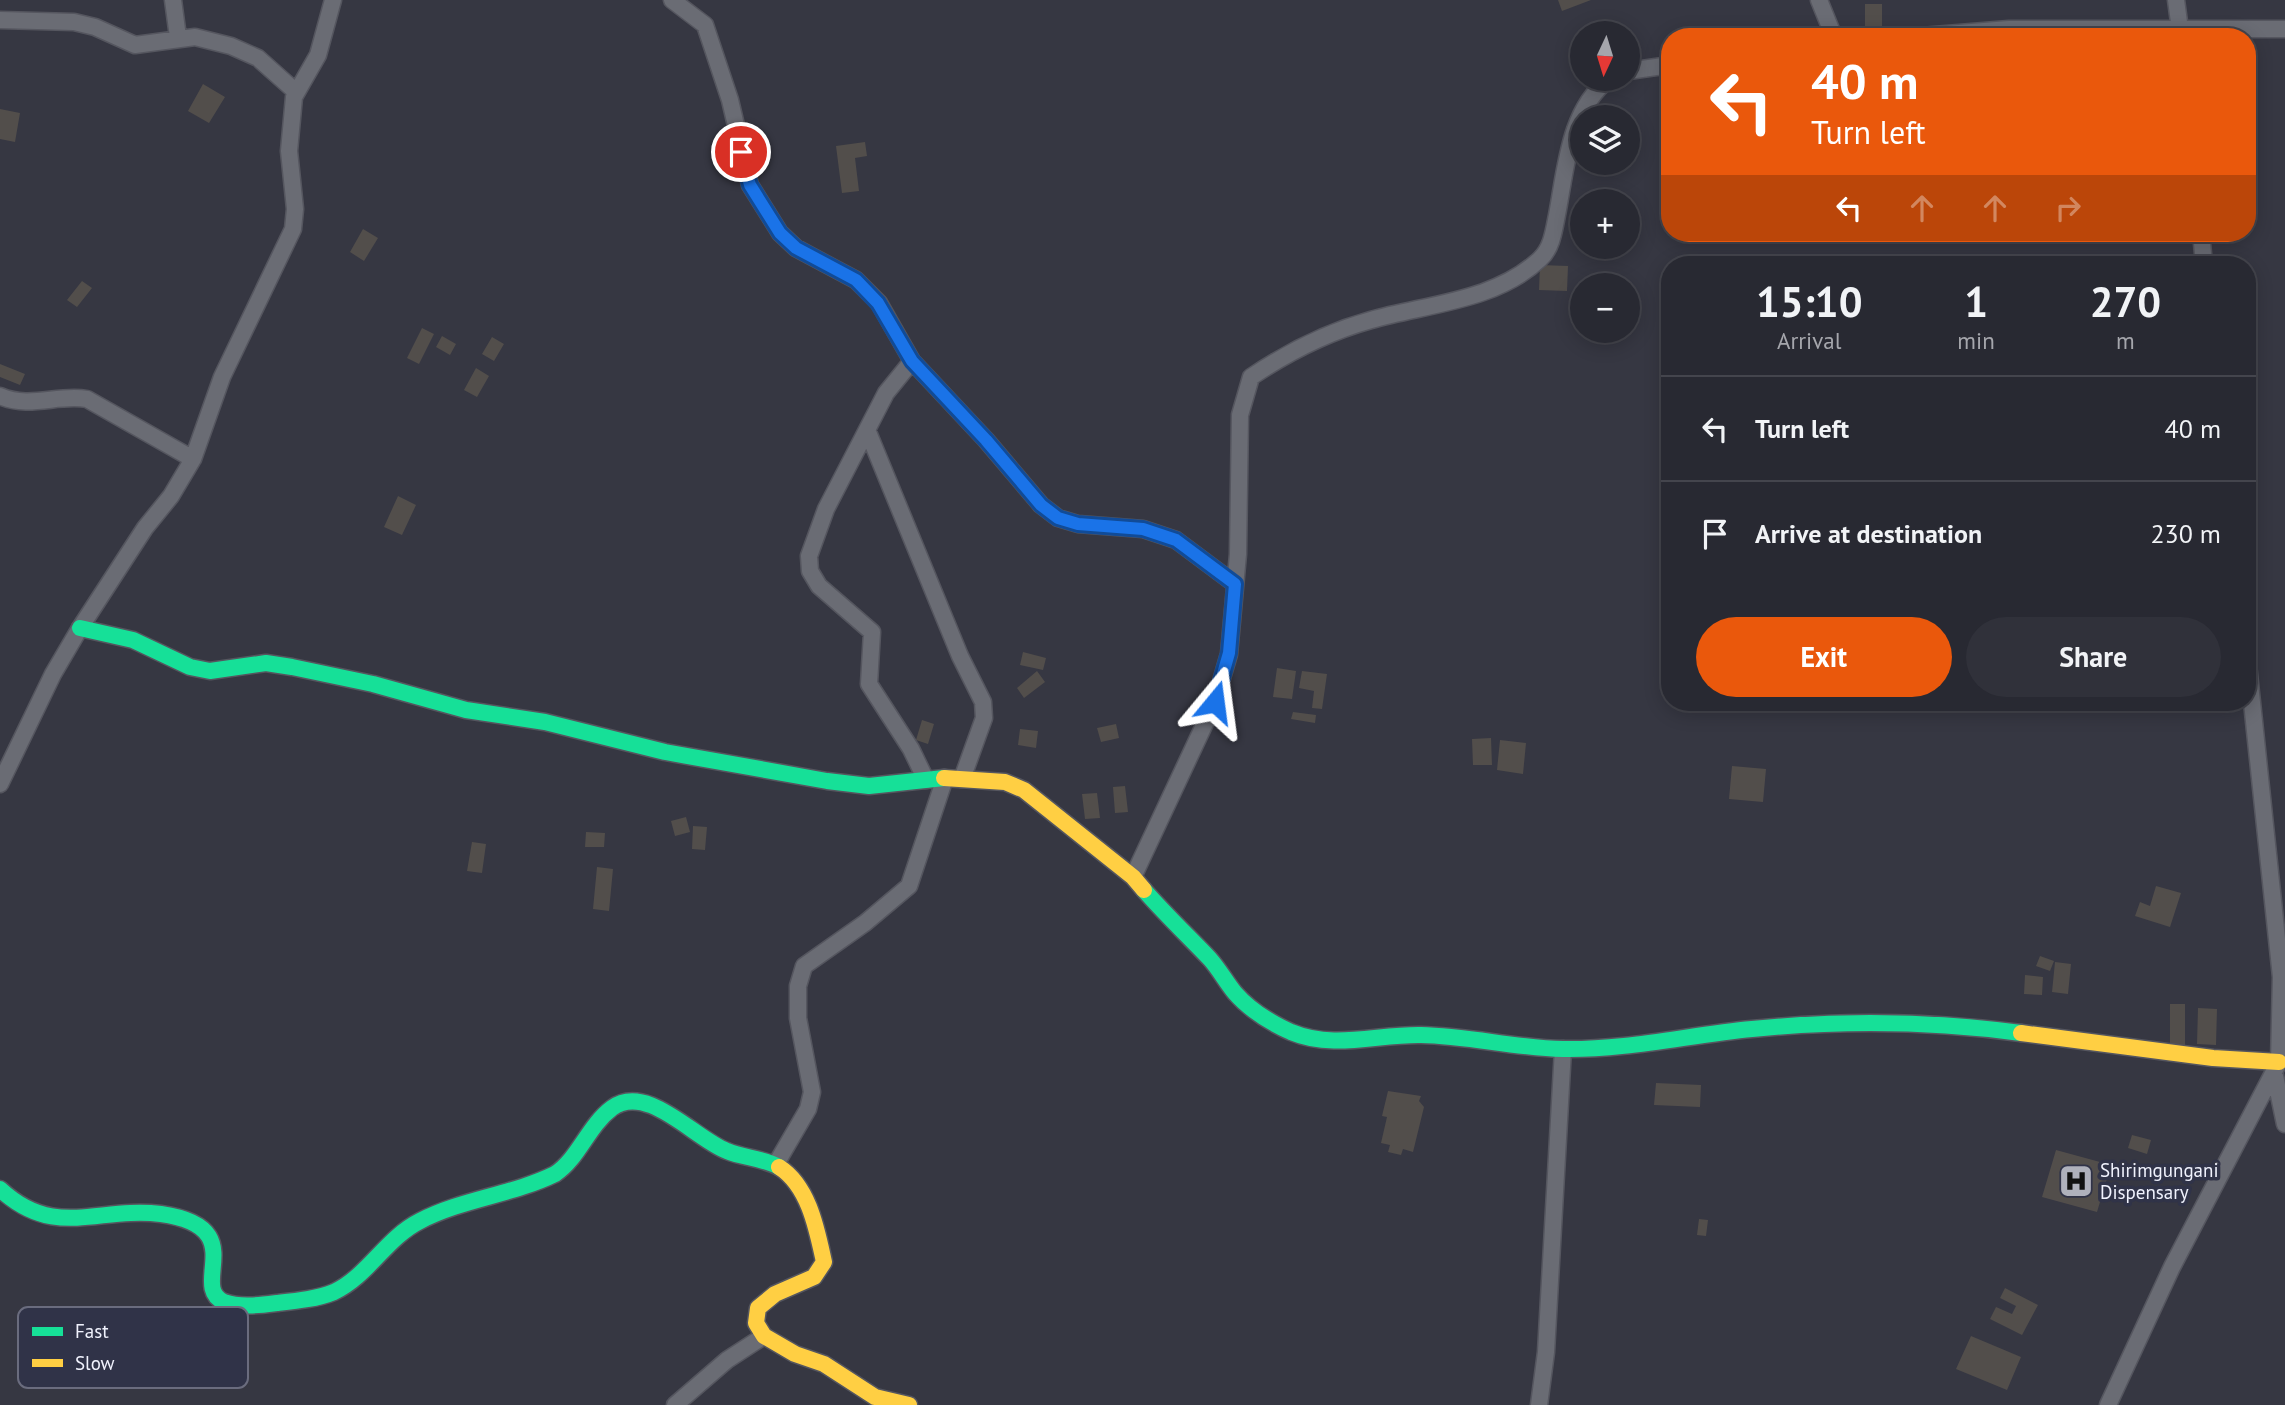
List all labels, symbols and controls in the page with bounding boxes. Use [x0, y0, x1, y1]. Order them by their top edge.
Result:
north arrow [1570, 21, 1640, 91]
map controls [1570, 21, 1640, 343]
text: 40 m [1811, 49, 1918, 113]
icon: left [1696, 56, 1787, 147]
button: layers [1570, 105, 1640, 175]
text: Turn left [1811, 111, 1926, 153]
pin [711, 122, 771, 182]
icon: arrive [722, 133, 760, 171]
button: + [1570, 189, 1640, 259]
icon: left [1830, 189, 1868, 227]
icon: ahead [1903, 189, 1941, 227]
icon: ahead [1976, 189, 2014, 227]
icon: right [2049, 189, 2087, 227]
button: − [1570, 273, 1640, 343]
text: 15:10 [1756, 274, 1862, 329]
text: 1 [1964, 274, 1988, 329]
text: 270 [2090, 274, 2161, 329]
text: Arrival [1777, 326, 1841, 355]
text: min [1957, 326, 1995, 355]
text: m [2116, 326, 2135, 355]
icon: left [1696, 410, 1734, 448]
text: Turn left [1755, 412, 1849, 445]
text: 40 m [2165, 412, 2221, 445]
icon: arrive [1696, 515, 1734, 553]
text: Arrive at destination [1755, 517, 1982, 550]
text: 230 m [2150, 517, 2221, 550]
button: Exit [1696, 617, 1952, 697]
button: Share [1966, 617, 2221, 697]
position arrow [1178, 665, 1252, 739]
place label: Shirimgungani Dispensary [2100, 1158, 2219, 1204]
hospital icon: Shirimgungani Dispensary [2057, 1162, 2095, 1200]
legend [18, 1307, 248, 1388]
text: Fast [75, 1319, 109, 1343]
text: Slow [75, 1351, 115, 1375]

